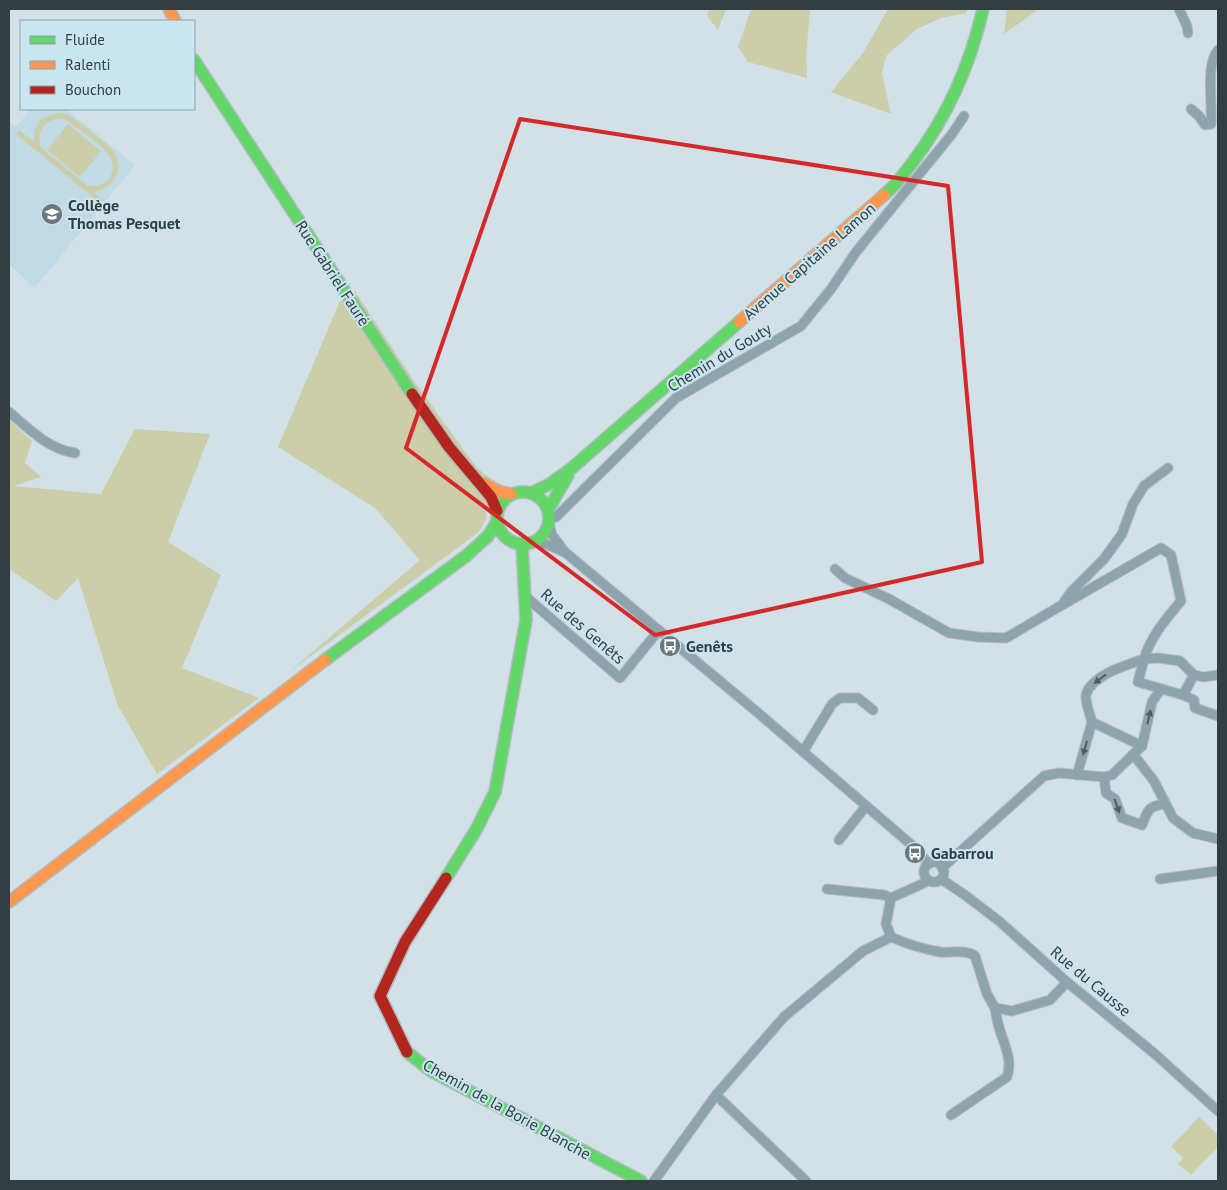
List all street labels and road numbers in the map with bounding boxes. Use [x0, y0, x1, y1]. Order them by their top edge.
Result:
street label: Avenue Capitaine Lamon [739, 198, 879, 324]
street label: Rue Gabriel Fauré [291, 216, 375, 330]
street label: Chemin du Gouty [663, 318, 775, 396]
street label: Rue des Genêts [537, 584, 629, 668]
street label: Rue du Causse [1047, 942, 1135, 1020]
street label: Chemin de la Borie Blanche [419, 1054, 595, 1164]

